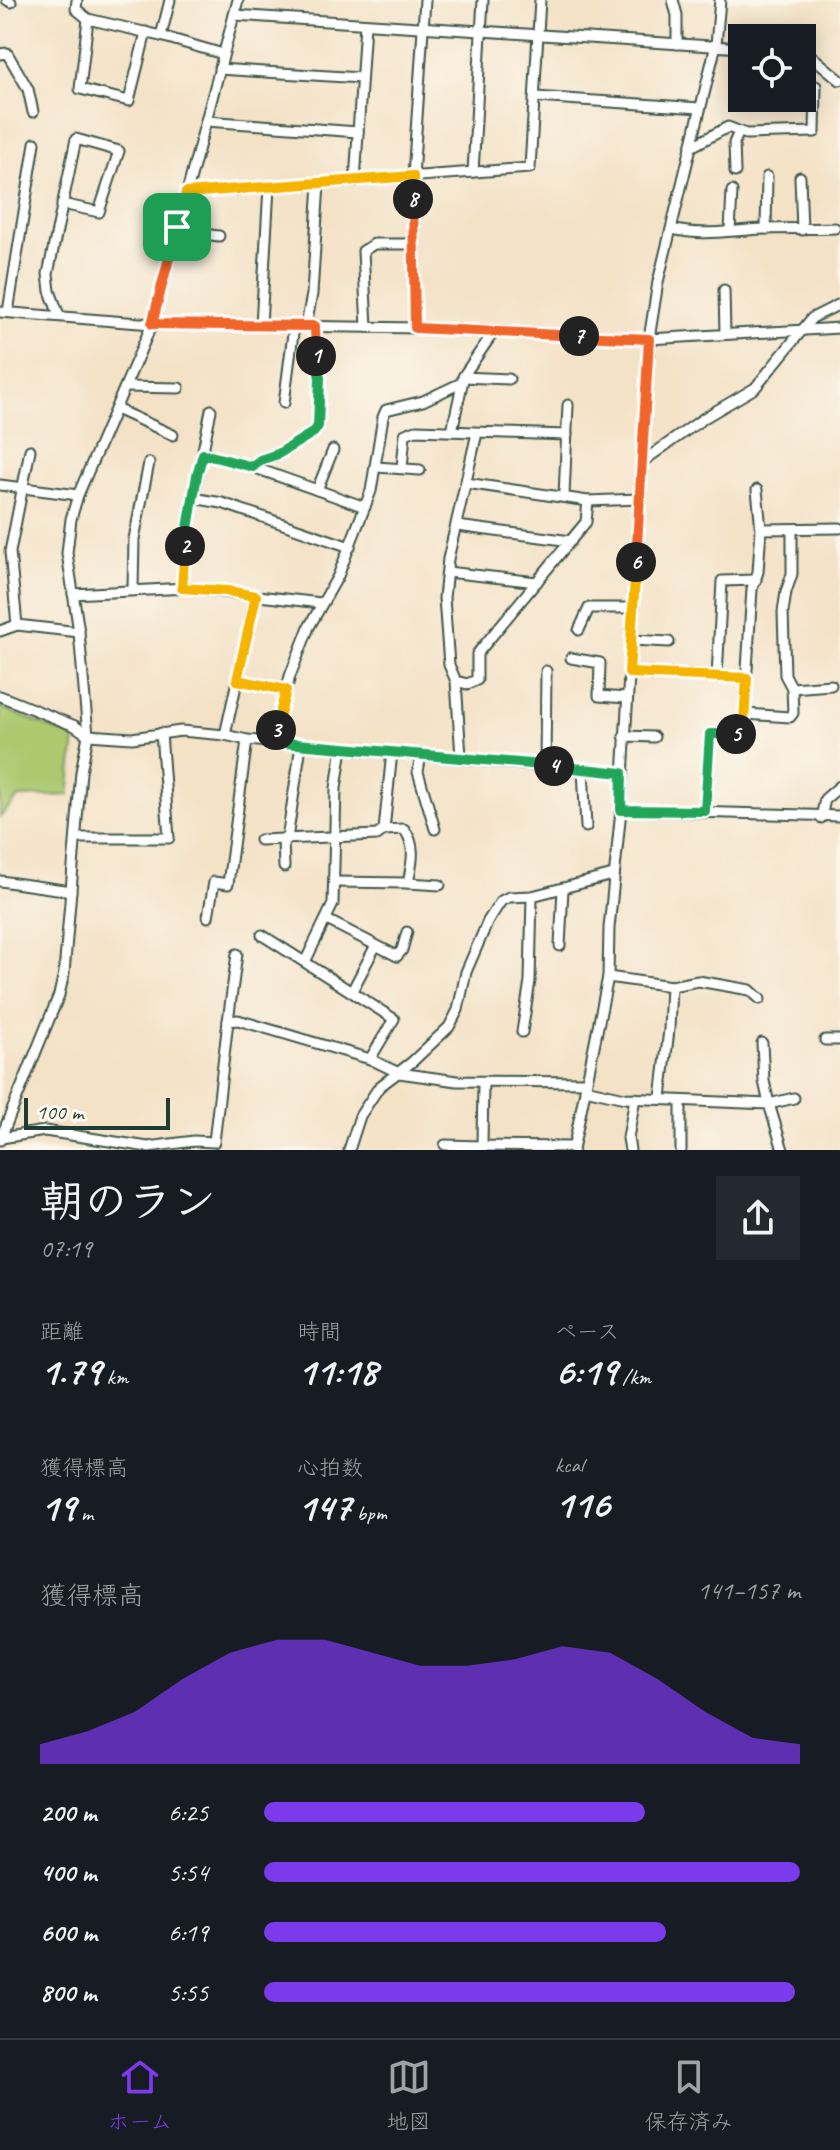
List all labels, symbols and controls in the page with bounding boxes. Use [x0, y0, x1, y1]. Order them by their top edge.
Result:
map controls [728, 24, 816, 112]
button: locate [728, 24, 816, 112]
pin: 8 [393, 179, 433, 219]
text: 8 [408, 185, 418, 213]
pin [143, 193, 211, 261]
icon: arrive [155, 205, 199, 249]
pin: 7 [559, 316, 599, 356]
text: 7 [574, 322, 584, 350]
pin: 1 [296, 336, 336, 376]
text: 1 [311, 342, 321, 370]
pin: 2 [165, 526, 205, 566]
text: 2 [180, 532, 190, 560]
pin: 6 [616, 542, 656, 582]
text: 6 [631, 548, 641, 576]
pin: 3 [256, 710, 296, 750]
pin: 5 [716, 714, 756, 754]
text: 3 [271, 716, 281, 744]
text: 5 [731, 720, 741, 748]
pin: 4 [534, 746, 574, 786]
text: 4 [549, 752, 559, 780]
scale bar [24, 1094, 170, 1130]
text: 100 m [36, 1098, 83, 1126]
text: 朝のラン [40, 1174, 216, 1229]
button: share [716, 1176, 800, 1260]
text: 07:19 [40, 1232, 92, 1265]
text: 距離 [40, 1318, 84, 1346]
text: 時間 [297, 1318, 341, 1346]
text: ペース [555, 1318, 619, 1346]
text: 1.79 [40, 1346, 101, 1396]
text: 11:18 [297, 1346, 377, 1396]
text: 6:19 [555, 1346, 617, 1396]
text: km [101, 1363, 128, 1391]
text: /km [617, 1363, 651, 1391]
text: kcal [555, 1451, 584, 1479]
text: 獲得標高 [40, 1454, 128, 1482]
text: 心拍数 [297, 1454, 363, 1482]
text: 116 [555, 1479, 610, 1529]
text: 19 [40, 1482, 76, 1532]
text: 147 [297, 1482, 351, 1532]
text: m [76, 1499, 93, 1527]
text: bpm [351, 1499, 387, 1527]
text: 141–157 m [697, 1574, 800, 1607]
text: 獲得標高 [40, 1579, 144, 1612]
text: 200 m [40, 1796, 96, 1829]
text: 6:25 [168, 1796, 208, 1829]
text: 400 m [40, 1856, 96, 1889]
text: 5:54 [168, 1856, 208, 1889]
text: 600 m [40, 1916, 97, 1949]
text: 6:19 [168, 1916, 208, 1949]
text: 800 m [40, 1976, 96, 2009]
text: 5:55 [168, 1976, 208, 2009]
tab: ホーム [107, 2055, 172, 2136]
tab: 地図 [387, 2055, 431, 2136]
tab: 保存済み [645, 2055, 733, 2136]

